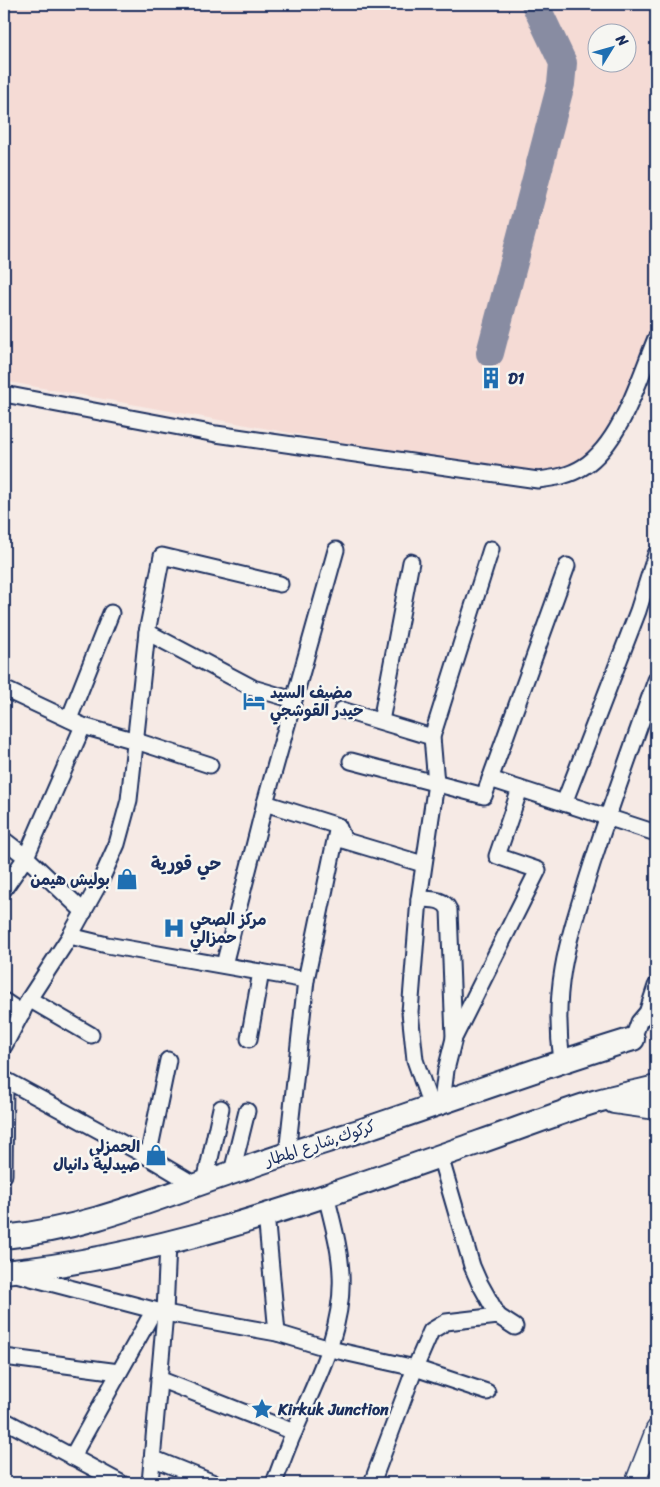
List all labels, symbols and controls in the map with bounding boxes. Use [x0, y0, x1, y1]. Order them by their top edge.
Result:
north arrow [588, 22, 638, 72]
text: N [608, 28, 635, 52]
place label: D1 [508, 364, 525, 393]
building icon: D1 [478, 365, 504, 391]
place label: مضيف السيد حيدر القوشجي [270, 678, 363, 725]
hotel icon: مضيف السيد حيدر القوشجي [241, 688, 267, 714]
district label: حي قورية [151, 848, 221, 880]
place label: بوليش هيمن [30, 865, 110, 894]
shop icon: بوليش هيمن [114, 866, 140, 892]
place label: مركز الصحي حمزالي [190, 905, 267, 952]
hospital icon: مركز الصحي حمزالي [161, 915, 187, 941]
street label: كركوك,شارع المطار [259, 1111, 379, 1175]
place label: الحمزلي صيدلية دانيال [53, 1132, 140, 1179]
shop icon: الحمزلي صيدلية دانيال [143, 1142, 169, 1168]
place label: Kirkuk Junction [277, 1395, 389, 1424]
place icon: Kirkuk Junction [249, 1396, 275, 1422]

